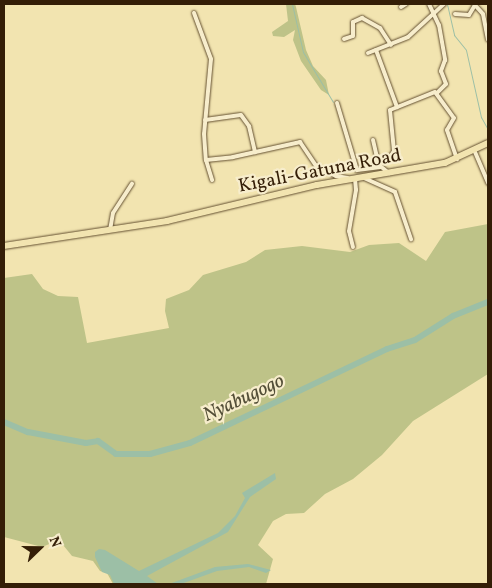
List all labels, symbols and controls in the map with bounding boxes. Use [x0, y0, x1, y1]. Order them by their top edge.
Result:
street label: Kigali-Gatuna Road [237, 145, 403, 199]
water label: Nyabugogo [200, 370, 288, 428]
north arrow [15, 523, 65, 573]
text: N [44, 534, 65, 550]

